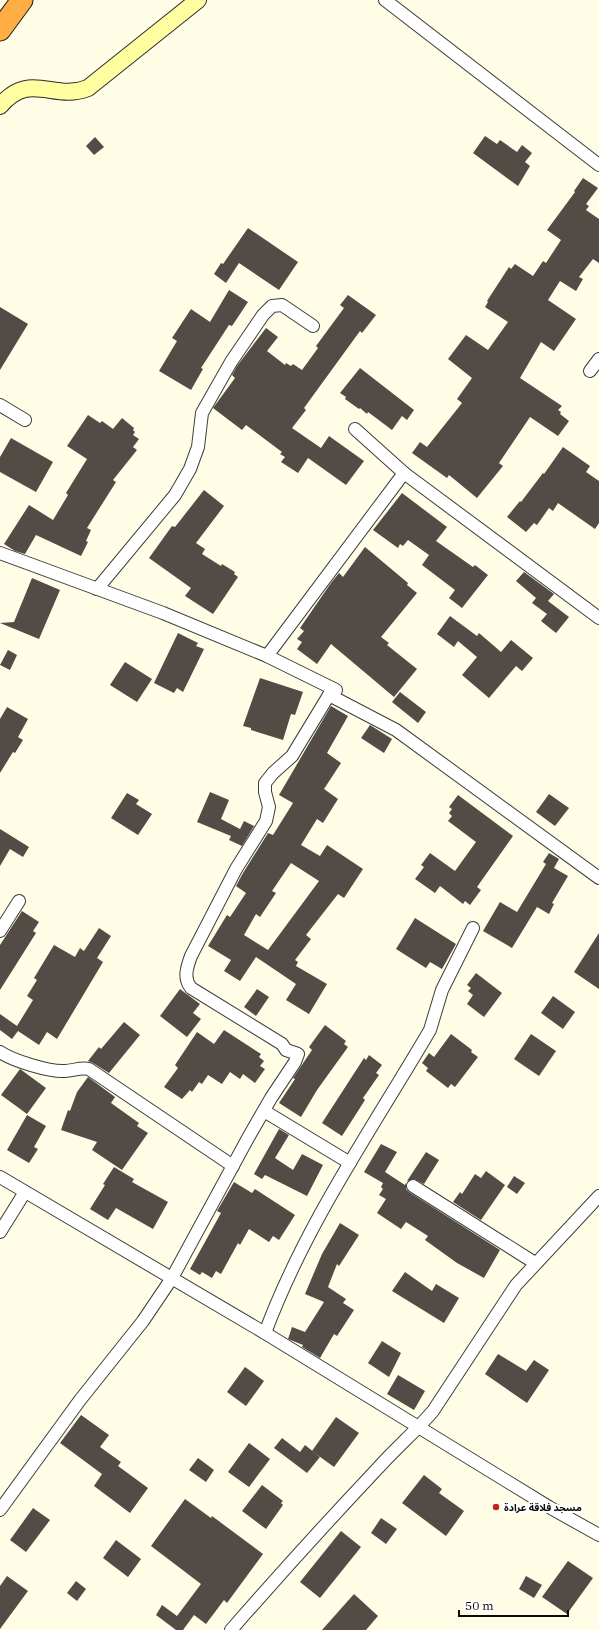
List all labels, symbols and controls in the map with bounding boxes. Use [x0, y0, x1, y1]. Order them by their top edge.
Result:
place label: مسجد فلاقة عرادة [504, 1501, 582, 1514]
marker: مسجد فلاقة عرادة [491, 1502, 501, 1512]
scale bar [459, 1592, 568, 1618]
text: 50 m [465, 1598, 494, 1613]

